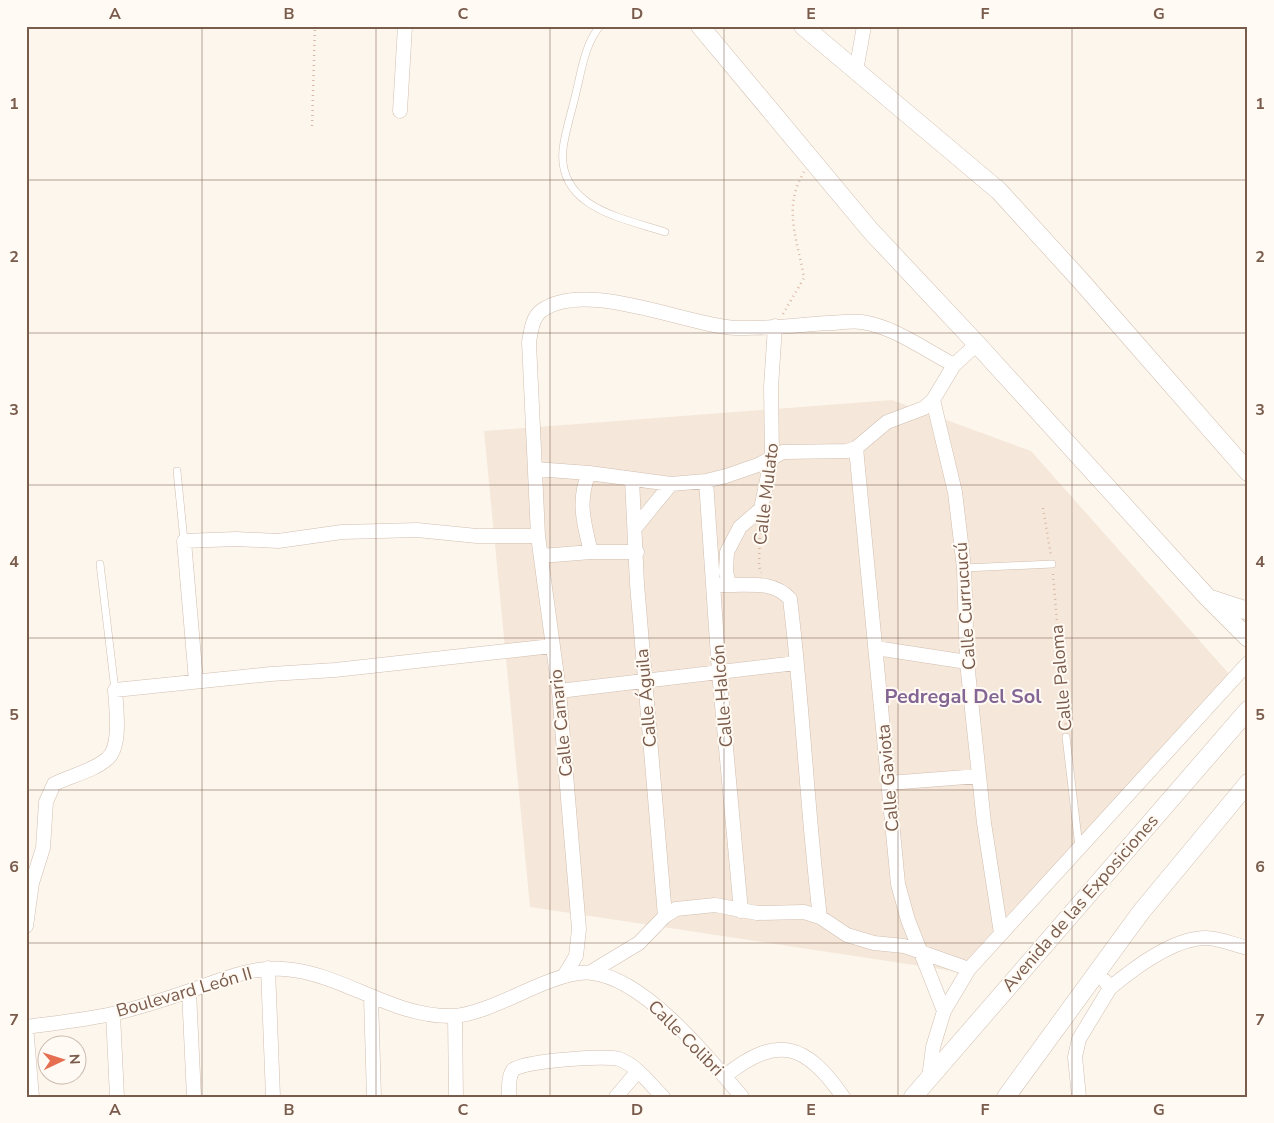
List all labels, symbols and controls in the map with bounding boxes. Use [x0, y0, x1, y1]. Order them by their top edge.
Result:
text: A [109, 3, 121, 25]
text: B [283, 3, 295, 25]
text: C [458, 3, 469, 25]
text: D [631, 3, 643, 25]
text: E [806, 3, 816, 25]
text: F [981, 3, 990, 25]
text: G [1153, 3, 1165, 25]
text: 1 [9, 93, 19, 115]
text: 1 [1255, 93, 1265, 115]
text: 2 [9, 246, 19, 268]
text: 2 [1255, 246, 1265, 268]
text: 3 [9, 399, 19, 421]
text: 3 [1255, 399, 1265, 421]
street label: Calle Mulato [748, 442, 784, 546]
street label: Calle Currucucú [949, 541, 981, 671]
text: 4 [9, 551, 19, 573]
text: 4 [1255, 551, 1265, 573]
street label: Calle Paloma [1044, 624, 1078, 732]
street label: Calle Halcón [706, 644, 738, 748]
street label: Calle Águila [630, 648, 662, 748]
street label: Calle Canario [543, 668, 579, 778]
district label: Pedregal Del Sol [884, 683, 1042, 710]
text: 5 [9, 704, 19, 726]
text: 5 [1255, 704, 1265, 726]
street label: Calle Gaviota [871, 723, 905, 833]
street label: Avenida de las Exposiciones [996, 809, 1164, 997]
text: 6 [9, 856, 19, 878]
text: 6 [1255, 856, 1265, 878]
street label: Boulevard León II [113, 961, 255, 1023]
street label: Calle Colibri [643, 995, 729, 1081]
text: 7 [9, 1009, 19, 1031]
text: 7 [1255, 1009, 1265, 1031]
north arrow [38, 1036, 88, 1086]
text: N [65, 1053, 84, 1065]
text: A [109, 1099, 121, 1121]
text: B [283, 1099, 295, 1121]
text: C [458, 1099, 469, 1121]
text: D [631, 1099, 643, 1121]
text: E [806, 1099, 816, 1121]
text: F [981, 1099, 990, 1121]
text: G [1153, 1099, 1165, 1121]

